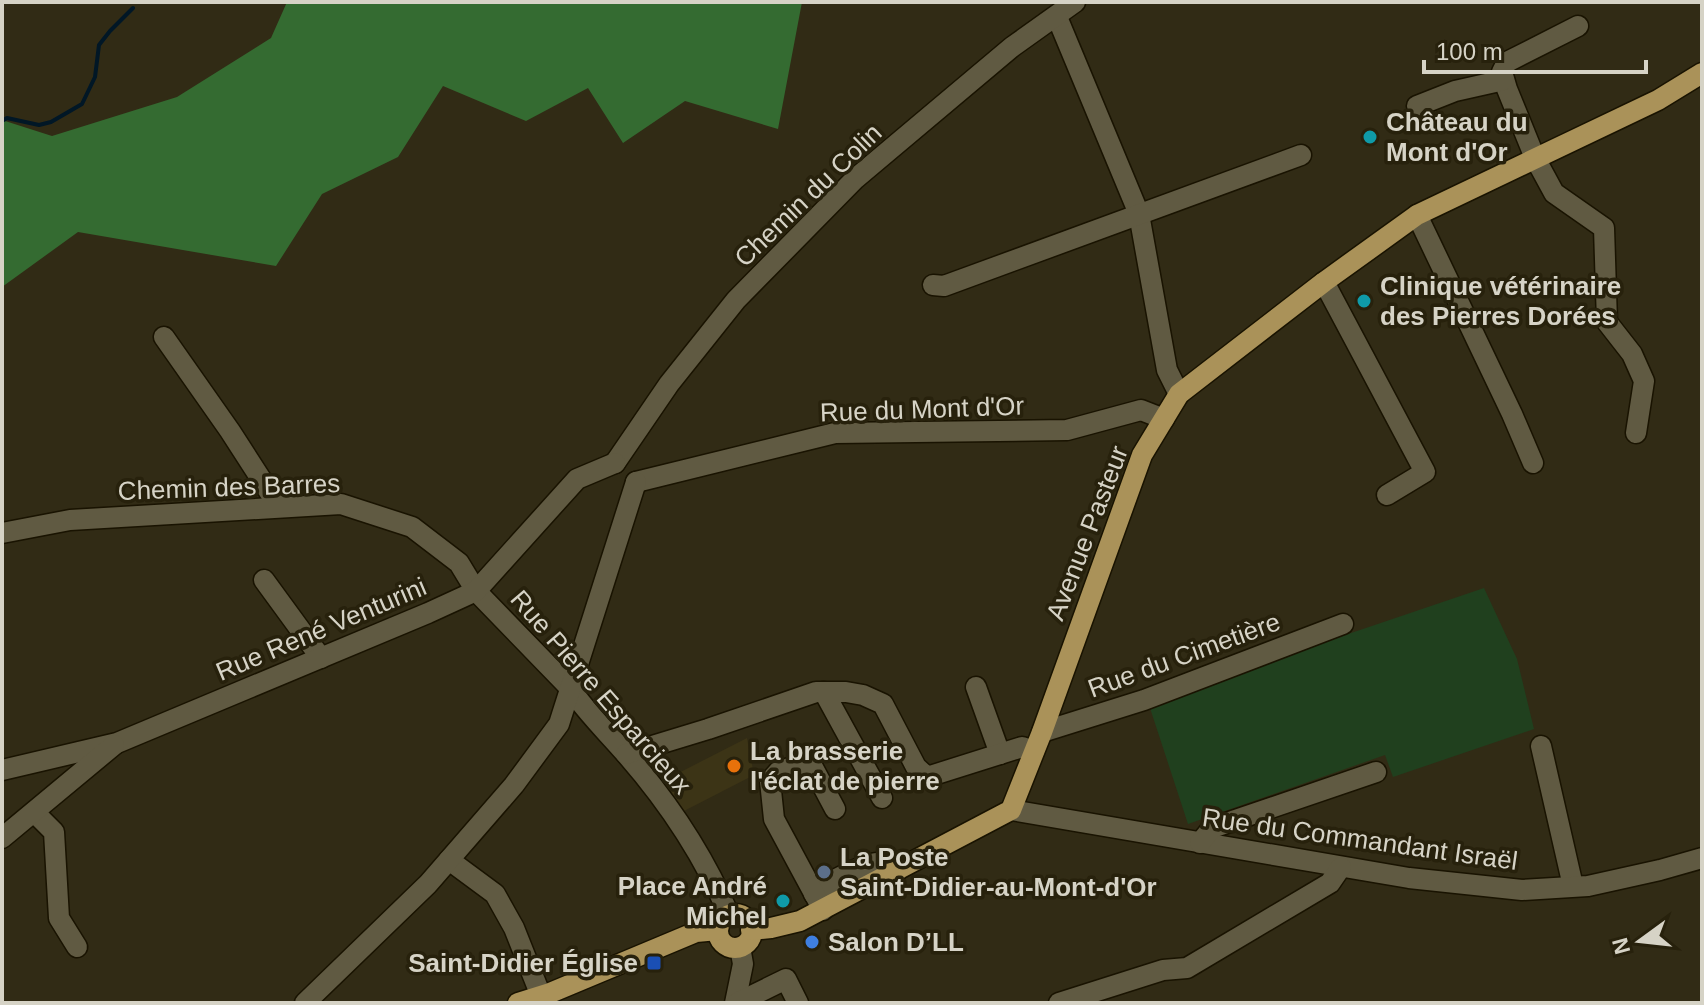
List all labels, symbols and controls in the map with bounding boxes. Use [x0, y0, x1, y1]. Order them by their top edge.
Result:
scale bar [1424, 24, 1646, 74]
text: 100 m [1436, 38, 1503, 65]
place label: Château du Mont d'Or [1386, 107, 1528, 167]
street label: Chemin du Colin [728, 117, 888, 273]
marker: Château du Mont d'Or [1361, 128, 1379, 146]
place label: Clinique vétérinaire des Pierres Dorées [1380, 271, 1621, 331]
marker: Clinique vétérinaire des Pierres Dorées [1355, 292, 1373, 310]
street label: Rue du Mont d'Or [819, 390, 1025, 428]
street label: Avenue Pasteur [1040, 441, 1134, 625]
street label: Chemin des Barres [117, 468, 341, 506]
street label: Rue René Venturini [211, 571, 431, 687]
street label: Rue Pierre Esparcieux [504, 584, 698, 800]
street label: Rue du Cimetière [1084, 606, 1284, 704]
place label: La brasserie l'éclat de pierre [750, 736, 940, 796]
marker: La brasserie l'éclat de pierre [725, 757, 743, 775]
street label: Rue du Commandant Israël [1200, 802, 1520, 876]
place label: La Poste Saint-Didier-au-Mont-d'Or [840, 842, 1157, 902]
marker: La Poste Saint-Didier-au-Mont-d'Or [815, 863, 833, 881]
place label: Place André Michel [618, 871, 767, 931]
marker: Place André Michel [774, 892, 792, 910]
north arrow [1600, 901, 1680, 981]
place label: Salon D’LL [828, 927, 964, 957]
marker: Salon D’LL [803, 933, 821, 951]
text: N [1607, 935, 1635, 957]
place label: Saint-Didier Église [408, 948, 638, 978]
marker: Saint-Didier Église [645, 954, 663, 972]

